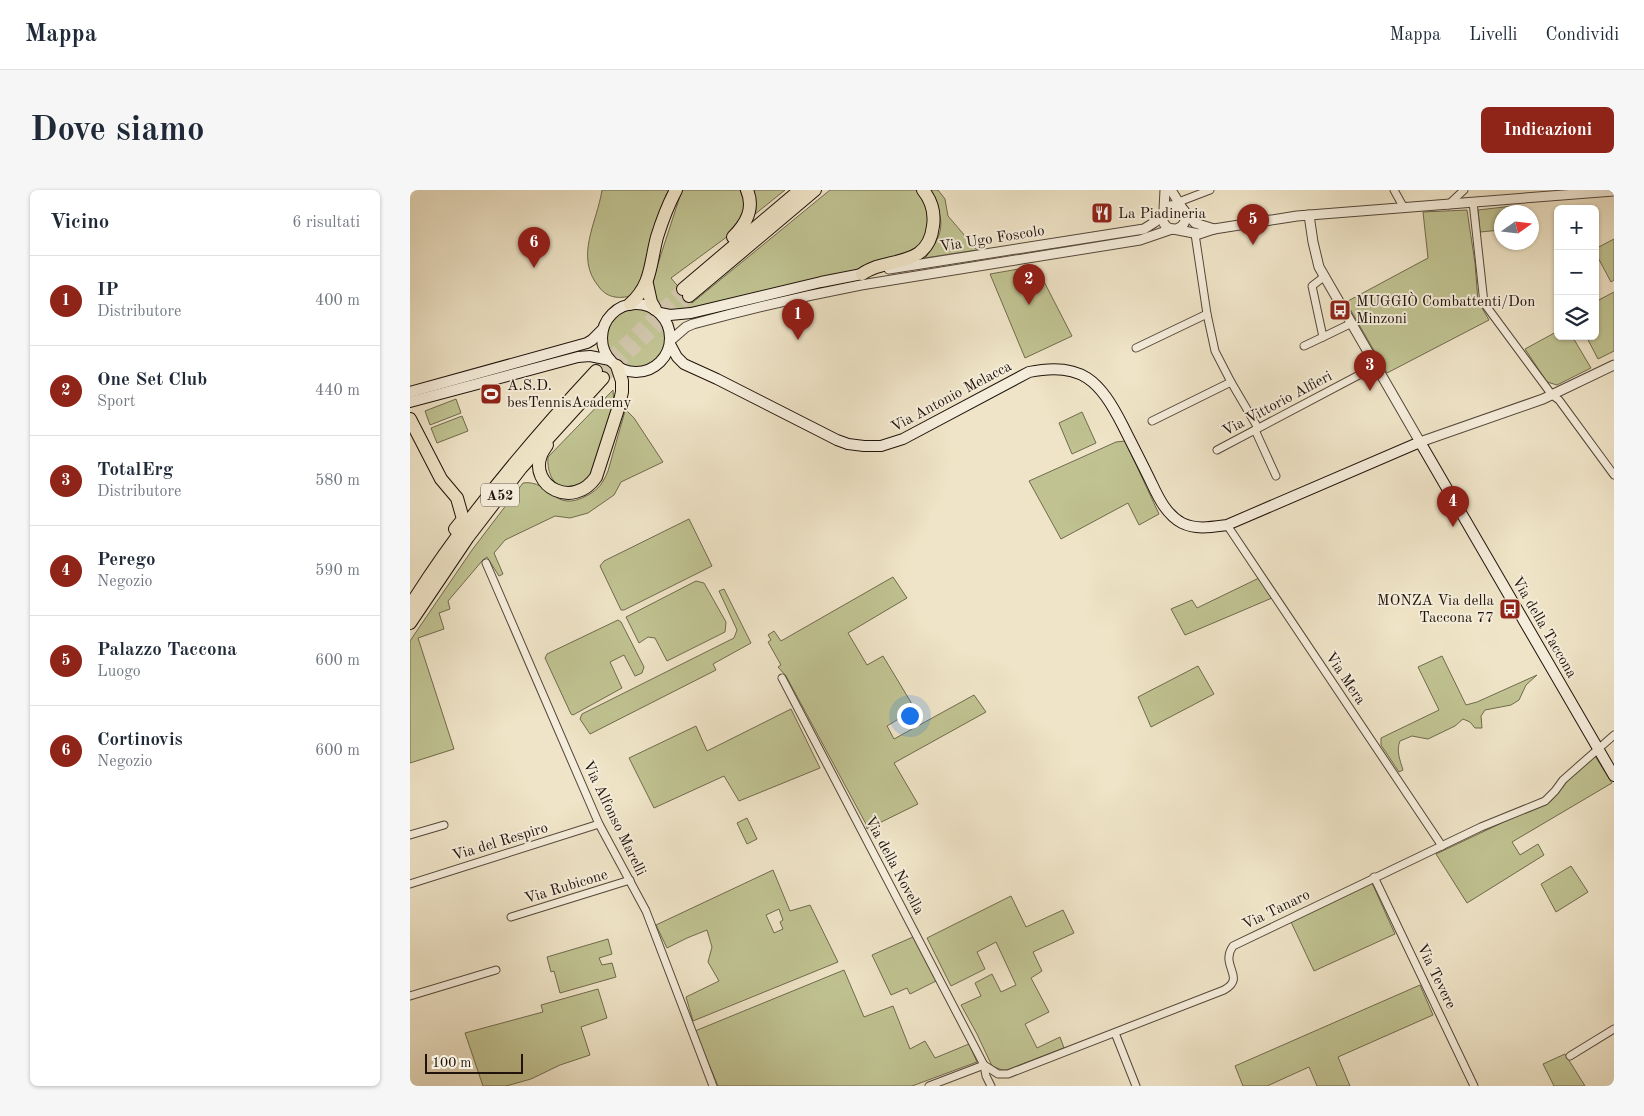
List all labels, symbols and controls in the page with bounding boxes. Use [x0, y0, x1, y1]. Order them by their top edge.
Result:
text: Mappa [25, 23, 97, 47]
text: Mappa [1389, 26, 1441, 44]
text: Livelli [1469, 26, 1517, 44]
text: Condividi [1545, 26, 1619, 44]
button: Indicazioni [1481, 107, 1614, 153]
text: Dove siamo [30, 113, 205, 148]
restaurant icon: La Piadineria [1090, 201, 1114, 225]
pin: 5 [1237, 204, 1269, 245]
north arrow [1494, 205, 1539, 250]
map controls [1554, 205, 1599, 340]
button: + [1554, 205, 1599, 250]
place label: La Piadineria [1118, 207, 1206, 222]
text: Vicino [50, 212, 109, 233]
text: 6 risultati [292, 215, 360, 231]
street label: Via Ugo Foscolo [939, 224, 1046, 255]
pin: 6 [518, 227, 550, 268]
button: − [1554, 250, 1599, 295]
pin: 2 [1013, 264, 1045, 305]
text: IP [97, 281, 119, 300]
place label: MUGGIÒ Combattenti/Don Minzoni [1356, 291, 1535, 327]
text: 1 [61, 293, 71, 309]
text: 400 m [315, 293, 360, 309]
button: layers [1554, 295, 1599, 340]
bus stop icon: MUGGIÒ Combattenti/Don Minzoni [1328, 298, 1352, 322]
pin: 1 [782, 299, 814, 340]
text: Distributore [97, 304, 181, 320]
pin: 3 [1354, 350, 1386, 391]
street label: Via Antonio Melacca [889, 359, 1015, 435]
street label: Via Vittorio Alfieri [1220, 369, 1335, 440]
text: One Set Club [97, 371, 207, 390]
place label: A.S.D. besTennisAcademy [507, 379, 631, 411]
sports icon: A.S.D. besTennisAcademy [479, 382, 503, 406]
text: 2 [61, 383, 71, 399]
text: 440 m [315, 383, 360, 399]
text: Sport [97, 394, 135, 410]
text: TotalErg [97, 461, 173, 480]
text: 3 [61, 473, 71, 489]
text: 580 m [315, 473, 360, 489]
text: Distributore [97, 484, 181, 500]
road number: A52 [481, 484, 519, 506]
pin: 4 [1437, 486, 1469, 527]
text: Perego [97, 551, 156, 570]
text: 4 [61, 563, 71, 579]
text: 590 m [315, 563, 360, 579]
text: Negozio [97, 574, 153, 590]
street label: Via della Taccona [1509, 574, 1579, 682]
place label: MONZA Via della Taccona 77 [1377, 594, 1495, 626]
bus stop icon: MONZA Via della Taccona 77 [1498, 597, 1522, 621]
text: Palazzo Taccona [97, 641, 237, 660]
street label: Via Mera [1322, 650, 1368, 708]
text: 5 [61, 653, 71, 669]
text: 600 m [315, 653, 360, 669]
text: Luogo [97, 664, 141, 680]
your location [897, 703, 923, 729]
text: Cortinovis [97, 731, 183, 750]
text: 6 [61, 743, 71, 759]
text: 600 m [315, 743, 360, 759]
text: Negozio [97, 754, 153, 770]
street label: Via Alfonso Marelli [579, 759, 648, 879]
street label: Via della Novella [861, 814, 926, 918]
street label: Via del Respiro [451, 821, 550, 864]
street label: Via Rubicone [523, 868, 610, 907]
street label: Via Tanaro [1241, 888, 1313, 933]
street label: Via Tevere [1413, 942, 1458, 1012]
scale bar [425, 1051, 522, 1074]
text: 100 m [432, 1056, 471, 1070]

